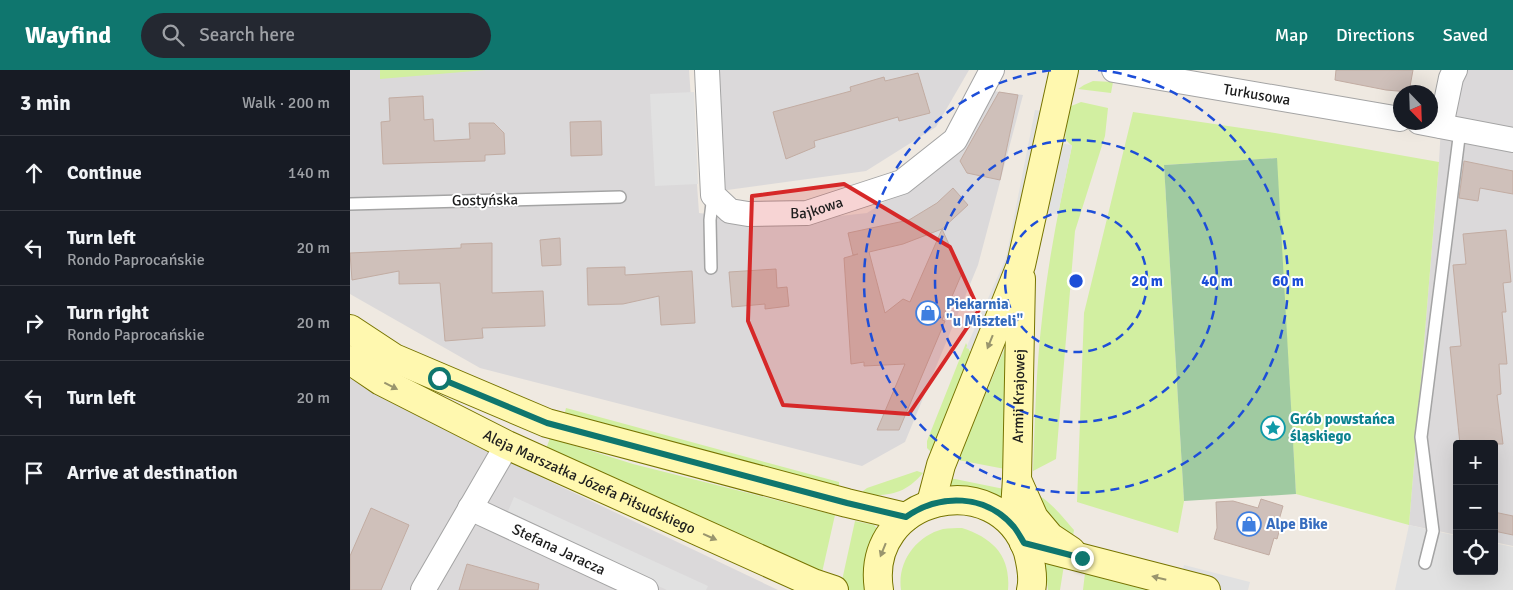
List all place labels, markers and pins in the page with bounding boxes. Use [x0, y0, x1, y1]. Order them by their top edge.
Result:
centre of rings [1067, 272, 1085, 290]
place label: Piekarnia "u Miszteli" [946, 295, 1024, 330]
shop icon: Piekarnia "u Miszteli" [915, 300, 941, 326]
place label: Grób powstańca śląskiego [1290, 410, 1395, 445]
place icon: Grób powstańca śląskiego [1260, 415, 1286, 441]
shop icon: Alpe Bike [1236, 511, 1262, 537]
place label: Alpe Bike [1266, 515, 1328, 533]

